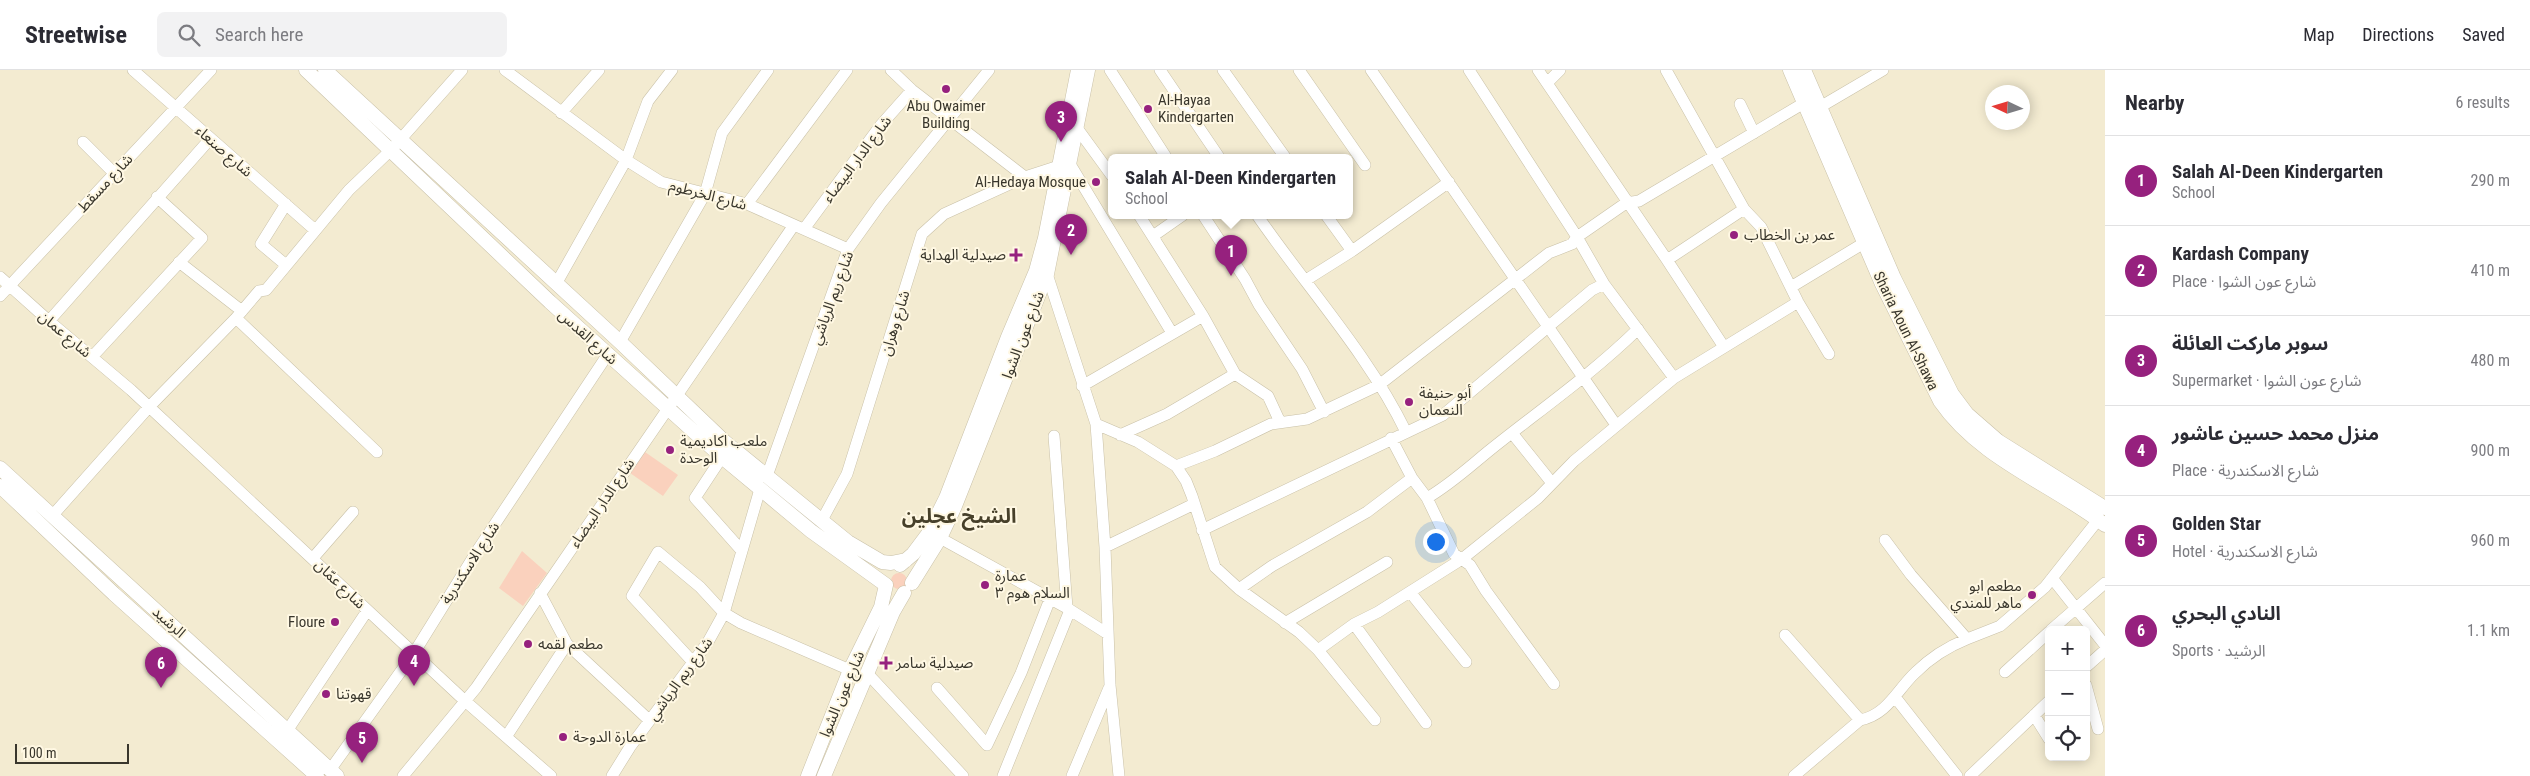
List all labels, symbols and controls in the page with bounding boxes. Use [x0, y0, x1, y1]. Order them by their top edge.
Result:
search box [157, 12, 507, 57]
text: Streetwise [25, 21, 127, 49]
icon: search [175, 21, 203, 49]
text: Search here [215, 23, 303, 46]
text: Map [2303, 24, 2334, 45]
text: Directions [2362, 24, 2434, 45]
text: Saved [2462, 24, 2505, 45]
marker: Abu Owaimer Building [940, 83, 952, 95]
north arrow [1985, 85, 2030, 130]
place label: Al-Hayaa Kindergarten [1158, 91, 1234, 126]
text: Nearby [2125, 91, 2184, 115]
text: 6 results [2455, 93, 2510, 112]
place label: Abu Owaimer Building [906, 97, 986, 132]
pin: 3 [1045, 101, 1077, 142]
marker: Al-Hayaa Kindergarten [1142, 103, 1154, 115]
street label: شارع الدار البيضاء [819, 112, 898, 208]
street label: شارع صنعاء [190, 121, 256, 183]
street label: شارع مسقط [73, 150, 139, 218]
popup [1108, 154, 1353, 219]
text: Salah Al-Deen Kindergarten [2172, 160, 2383, 183]
text: Salah Al-Deen Kindergarten [1125, 166, 1336, 189]
text: 1 [2137, 171, 2145, 190]
text: 290 m [2471, 171, 2510, 190]
place label: Al-Hedaya Mosque [975, 173, 1086, 191]
street label: شارع الخرطوم [666, 176, 749, 217]
marker: Al-Hedaya Mosque [1090, 176, 1102, 188]
text: School [2172, 183, 2215, 202]
text: School [1125, 189, 1168, 208]
pin: 2 [1055, 214, 1087, 255]
place label: عمر بن الخطاب [1744, 226, 1835, 244]
marker: عمر بن الخطاب [1728, 229, 1740, 241]
pin: 1 [1215, 235, 1247, 276]
text: Kardash Company [2172, 242, 2309, 265]
place label: صيدلية الهداية [920, 246, 1006, 264]
street label: شارع ريم الرياشي [807, 248, 860, 348]
marker: صيدلية الهداية [1010, 249, 1022, 261]
text: 2 [2137, 261, 2145, 280]
text: 410 m [2471, 261, 2510, 280]
street label: Sharia Aoun Al-Shawa [1869, 269, 1943, 393]
text: Place · شارع عون الشوا [2172, 272, 2316, 291]
street label: شارع وهران [877, 288, 916, 359]
street label: شارع عون الشوا [998, 289, 1051, 382]
street label: شارع القدس [553, 306, 622, 371]
street label: شارع عمان [33, 307, 95, 364]
text: سوبر ماركت العائلة [2172, 332, 2328, 355]
text: 3 [2137, 351, 2145, 370]
text: 480 m [2471, 351, 2510, 370]
text: Supermarket · شارع عون الشوا [2172, 371, 2361, 390]
place label: أبو حنيفة النعمان [1419, 384, 1472, 419]
marker: أبو حنيفة النعمان [1403, 396, 1415, 408]
text: منزل محمد حسين عاشور [2172, 422, 2379, 445]
place label: ملعب اكاديمية الوحدة [680, 432, 767, 467]
text: 4 [2137, 441, 2145, 460]
text: 900 m [2471, 441, 2510, 460]
marker: ملعب اكاديمية الوحدة [664, 444, 676, 456]
street label: شارع الدار البيضاء [566, 455, 641, 553]
text: Place · شارع الاسكندرية [2172, 461, 2319, 480]
district label: الشيخ عجلين [902, 504, 1016, 531]
text: Golden Star [2172, 512, 2261, 535]
street label: شارع الاسكندرية [437, 518, 506, 609]
your location [1423, 529, 1449, 555]
text: 5 [2137, 531, 2145, 550]
text: 960 m [2471, 531, 2510, 550]
text: Hotel · شارع الاسكندرية [2172, 542, 2318, 561]
street label: شارع عمّان [309, 555, 369, 615]
place label: عمارة السلام هوم ٣ [995, 567, 1070, 604]
place label: مطعم ابو ماهر للمندي [1950, 577, 2022, 614]
marker: عمارة السلام هوم ٣ [979, 579, 991, 591]
marker: مطعم ابو ماهر للمندي [2026, 589, 2038, 601]
street label: الرشيد [149, 602, 189, 642]
text: النادي البحري [2172, 602, 2281, 625]
place label: Floure [288, 613, 325, 631]
marker: Floure [329, 616, 341, 628]
text: 6 [2137, 621, 2145, 640]
text: 1.1 km [2467, 621, 2510, 640]
map controls [2045, 626, 2090, 761]
button: + [2045, 626, 2090, 671]
street label: شارع ريم الرياشي [644, 634, 719, 726]
place label: مطعم لقمه [538, 635, 604, 655]
marker: مطعم لقمه [522, 638, 534, 650]
text: Sports · الرشيد [2172, 641, 2266, 660]
pin: 4 [398, 645, 430, 686]
pin: 6 [145, 647, 177, 688]
street label: شارع عون الشوا [816, 648, 871, 741]
place label: صيدلية سامر [895, 654, 973, 672]
marker: صيدلية سامر [880, 657, 892, 669]
button: − [2045, 671, 2090, 716]
place label: قهوتنا [336, 685, 372, 703]
marker: قهوتنا [320, 688, 332, 700]
button: locate [2045, 716, 2090, 761]
pin: 5 [346, 722, 378, 763]
place label: عمارة الدوحة [573, 728, 647, 746]
marker: عمارة الدوحة [557, 731, 569, 743]
scale bar [15, 741, 129, 764]
text: 100 m [22, 745, 57, 761]

